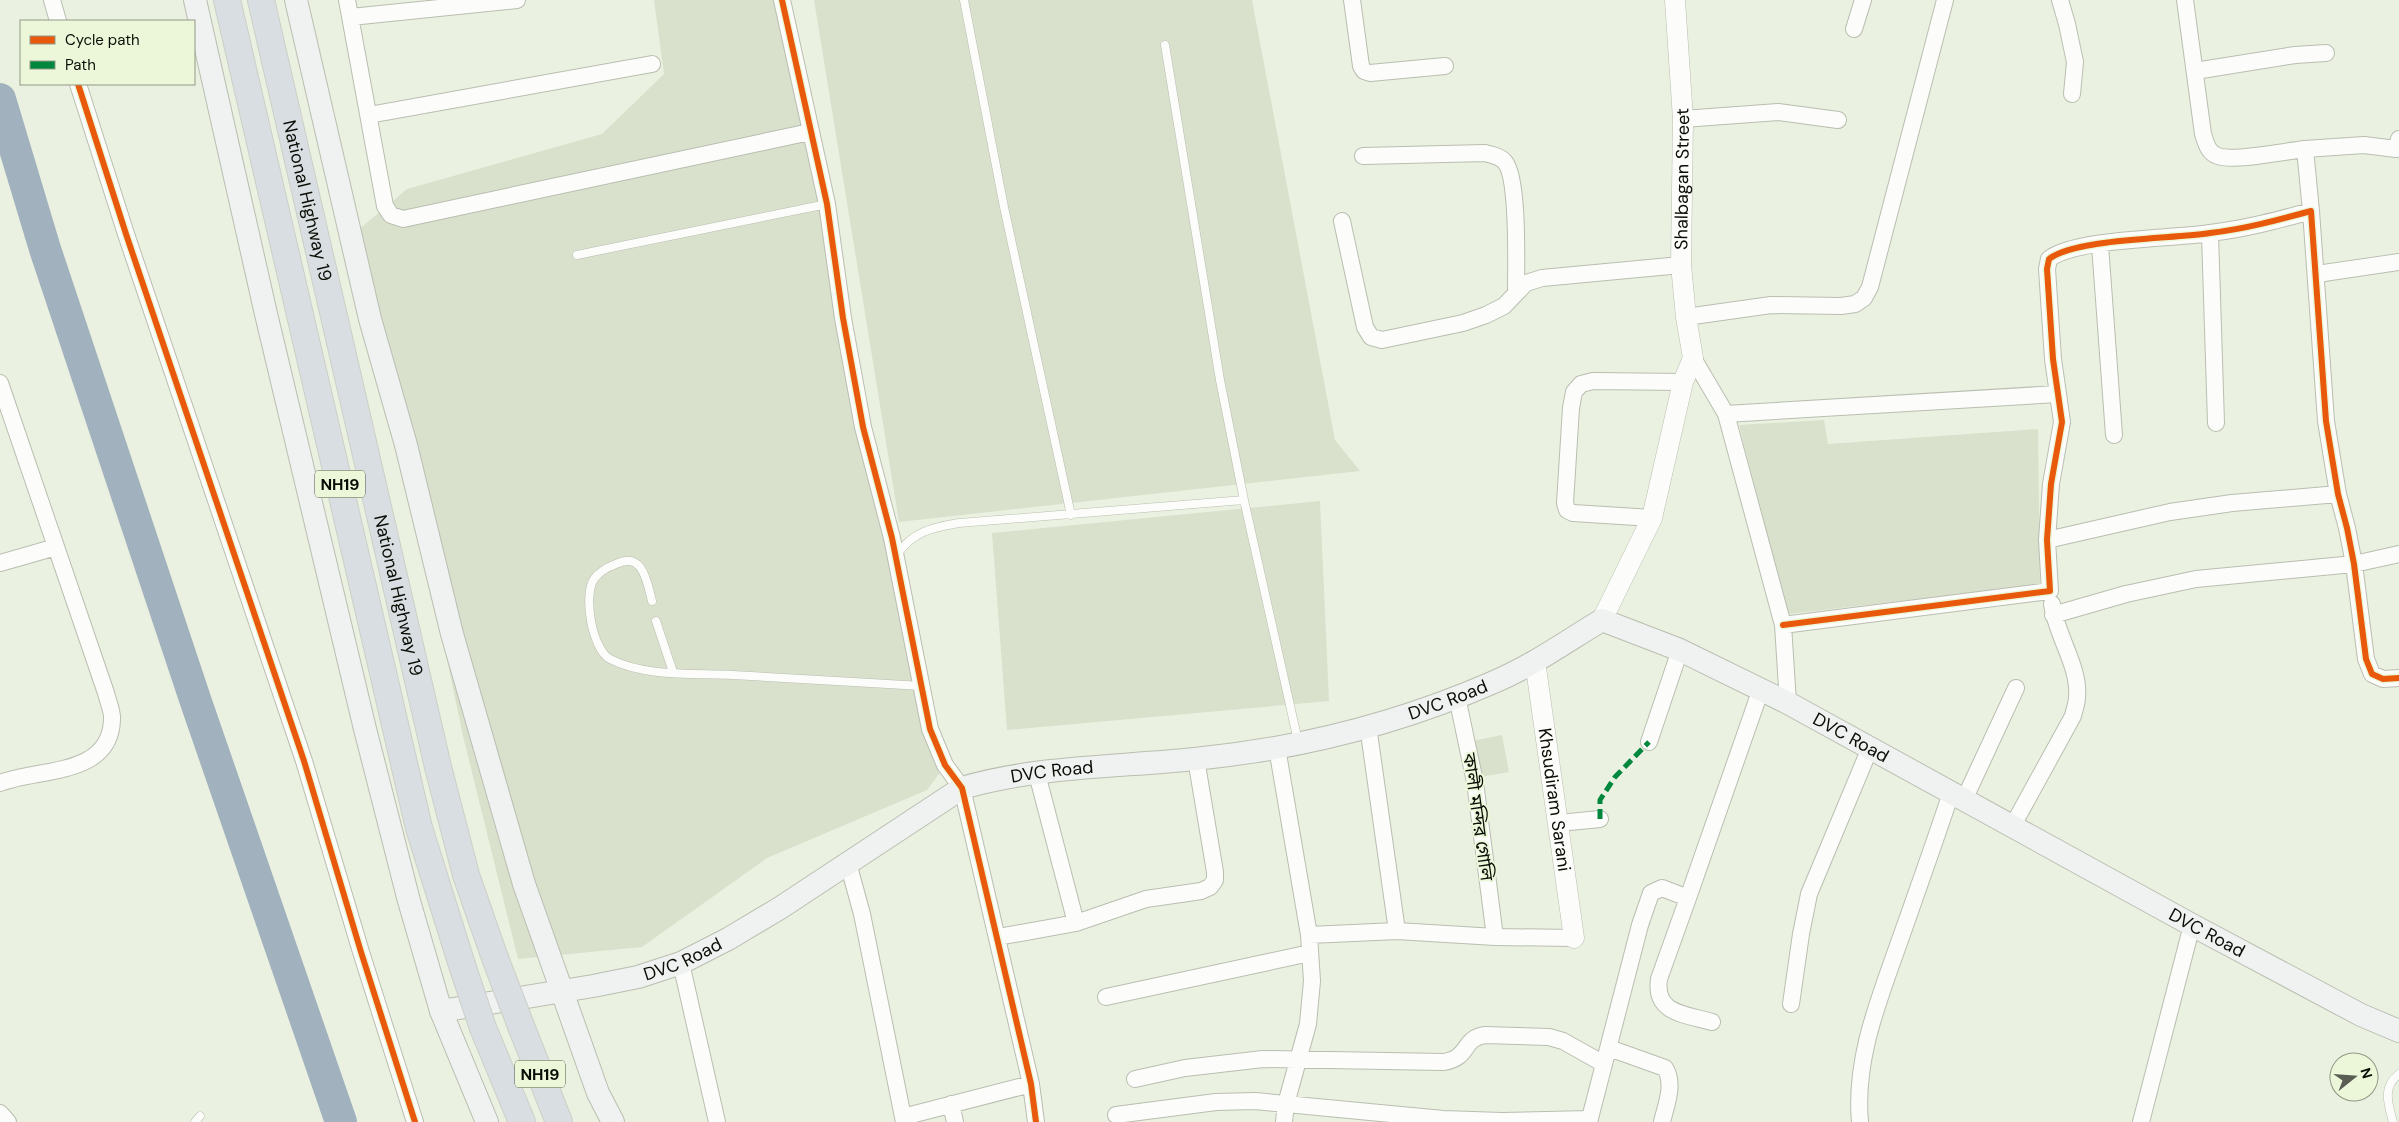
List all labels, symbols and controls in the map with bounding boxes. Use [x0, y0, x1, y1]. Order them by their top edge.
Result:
legend [20, 20, 195, 85]
text: Cycle path [65, 30, 140, 50]
text: Path [65, 55, 96, 75]
street label: Shalbagan Street [1669, 107, 1695, 250]
street label: National Highway 19 [277, 118, 338, 284]
road number: NH19 [315, 470, 365, 498]
street label: National Highway 19 [368, 512, 429, 678]
street label: DVC Road [1405, 674, 1491, 726]
street label: DVC Road [1809, 707, 1893, 768]
street label: Khsudiram Sarani [1533, 726, 1576, 873]
street label: কালী মন্দির গোলি [1457, 751, 1499, 883]
street label: DVC Road [1009, 755, 1094, 789]
street label: DVC Road [2165, 903, 2249, 963]
street label: DVC Road [640, 932, 726, 986]
north arrow [2329, 1052, 2379, 1102]
road number: NH19 [515, 1060, 565, 1088]
text: N [2356, 1066, 2377, 1081]

